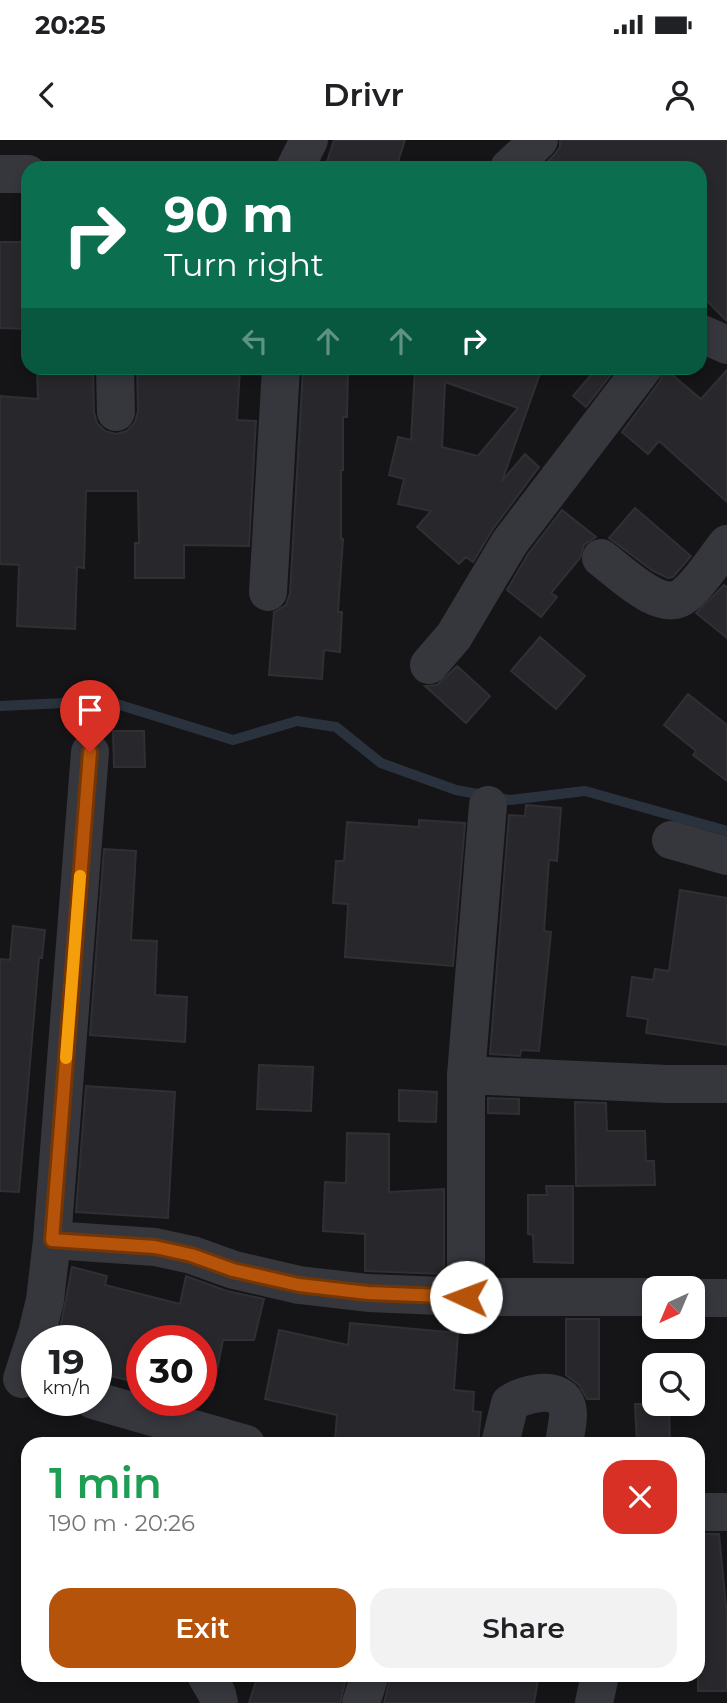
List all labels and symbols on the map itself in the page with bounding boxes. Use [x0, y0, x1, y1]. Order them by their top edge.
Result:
pin [60, 680, 120, 752]
position arrow [429, 1260, 503, 1334]
north arrow [642, 1276, 705, 1339]
speed limit sign: 30 [126, 1325, 217, 1416]

